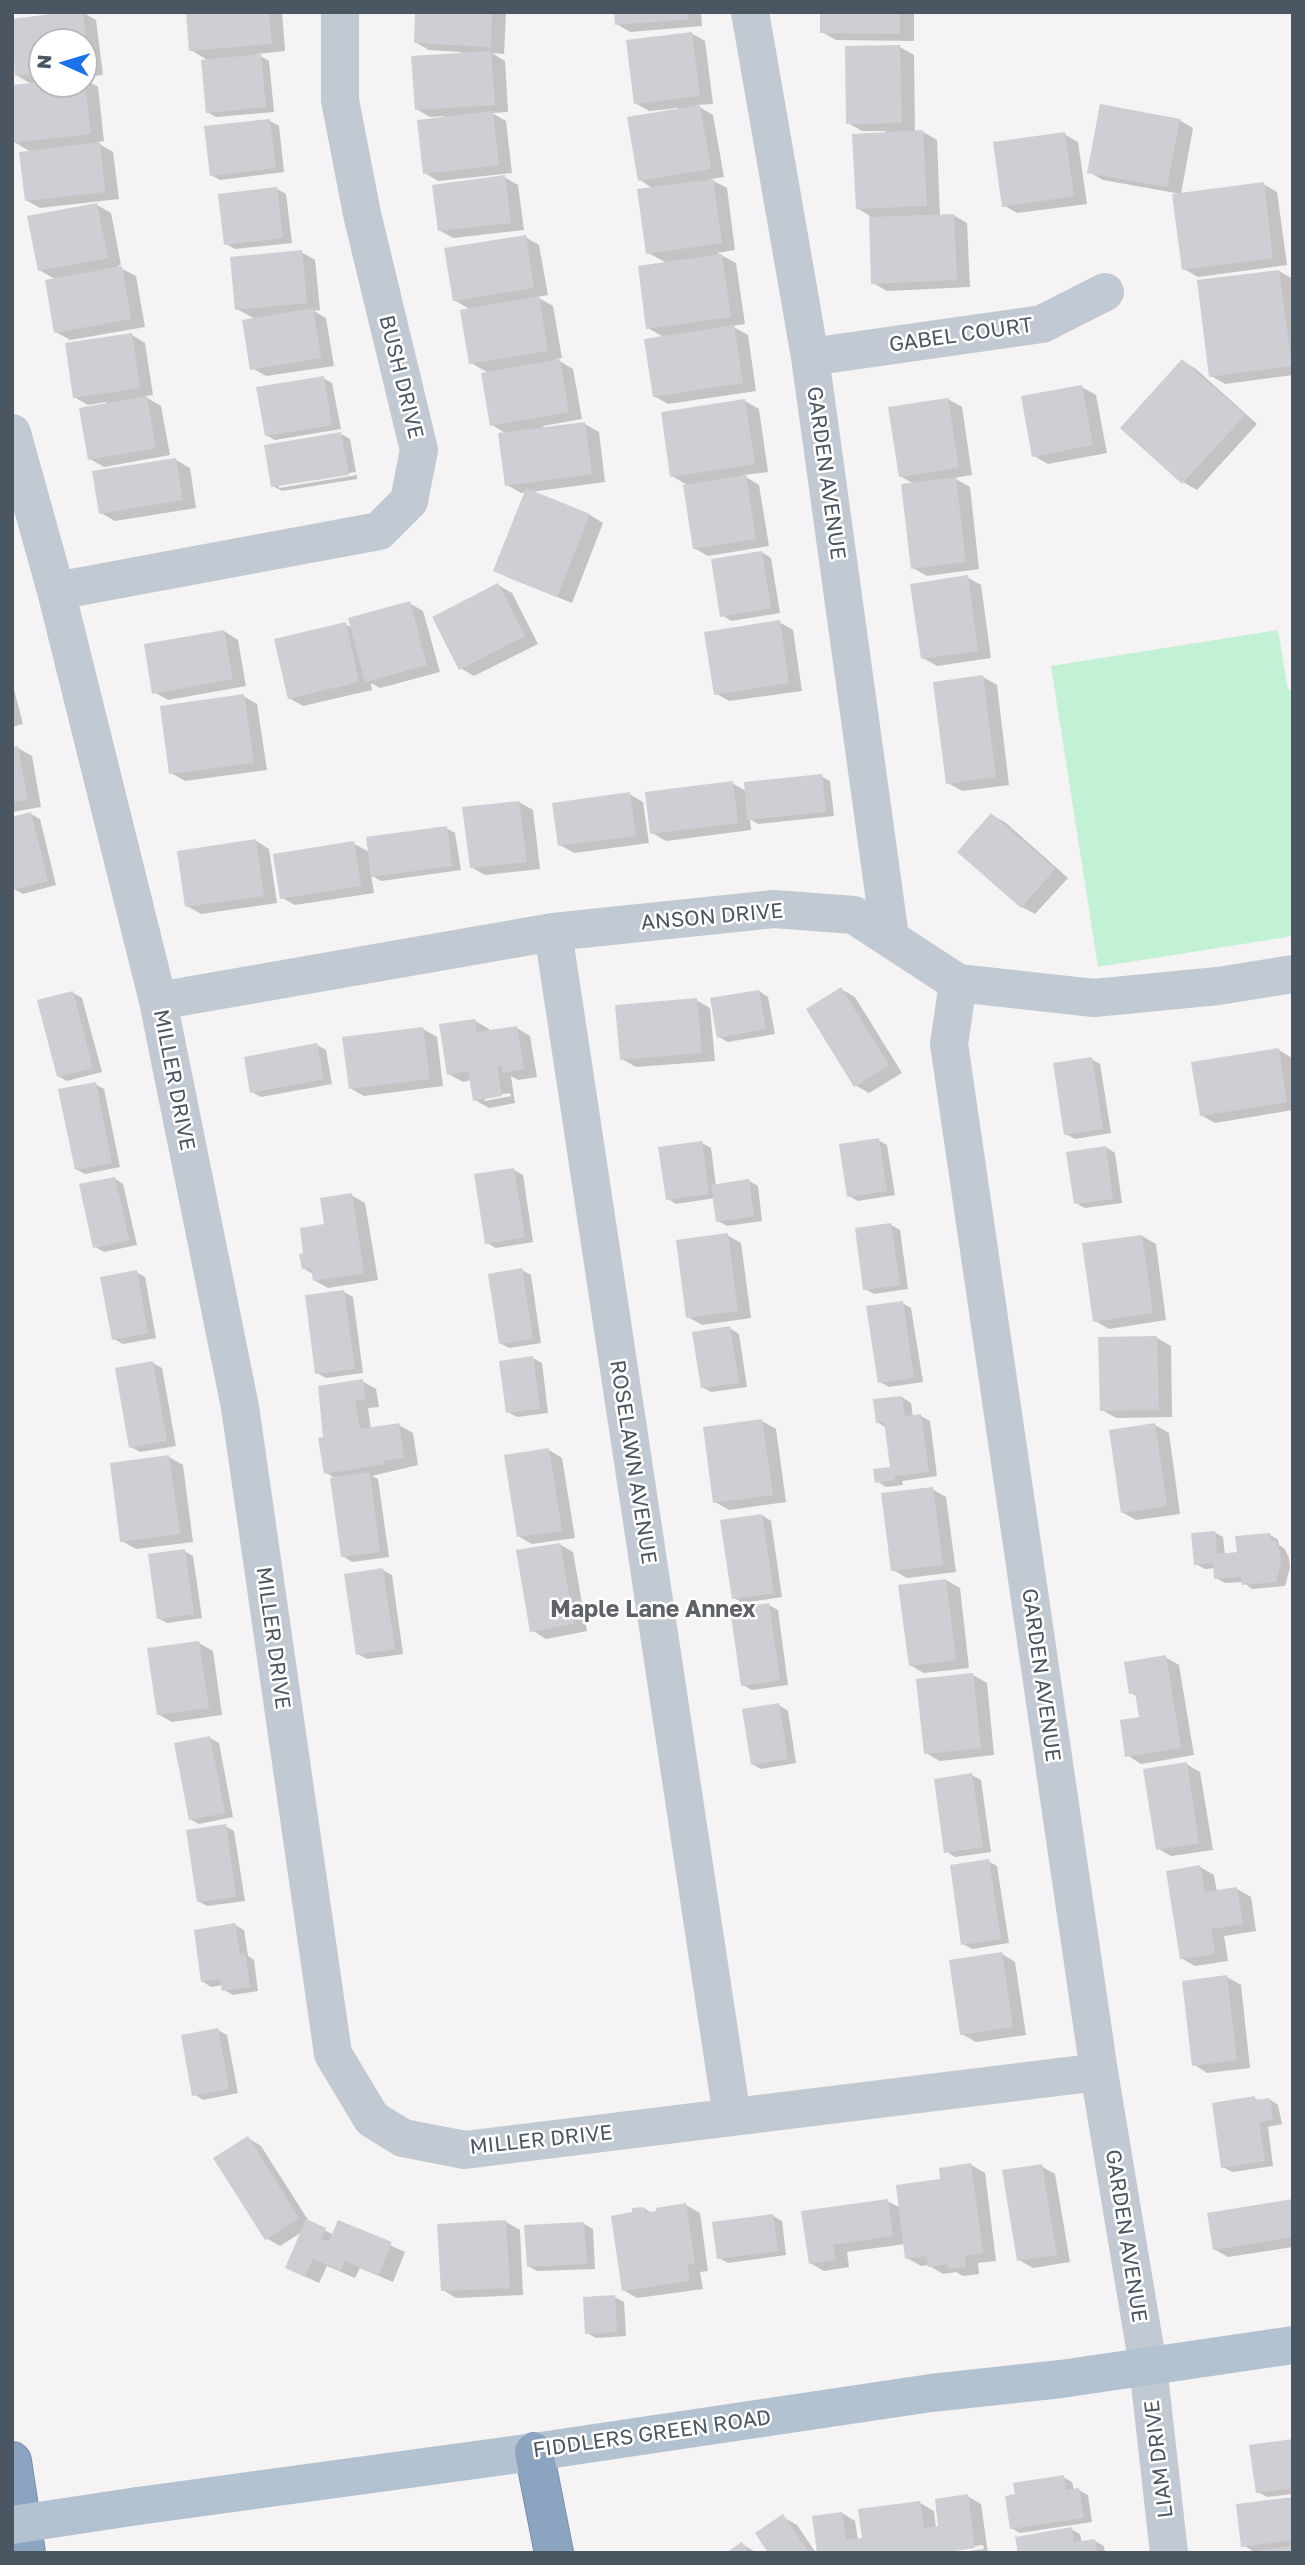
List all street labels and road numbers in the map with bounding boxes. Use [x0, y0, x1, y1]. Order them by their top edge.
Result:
street label: GABEL COURT [888, 312, 1034, 358]
street label: BUSH DRIVE [373, 313, 429, 441]
street label: GARDEN AVENUE [801, 385, 851, 561]
street label: ANSON DRIVE [640, 898, 784, 936]
street label: MILLER DRIVE [148, 1007, 200, 1153]
street label: ROSELAWN AVENUE [604, 1358, 662, 1566]
street label: MILLER DRIVE [251, 1565, 295, 1711]
street label: GARDEN AVENUE [1016, 1587, 1066, 1763]
street label: MILLER DRIVE [468, 2120, 614, 2160]
street label: GARDEN AVENUE [1100, 2148, 1152, 2324]
street label: LIAM DRIVE [1139, 2399, 1179, 2519]
street label: FIDDLERS GREEN ROAD [531, 2405, 773, 2463]

